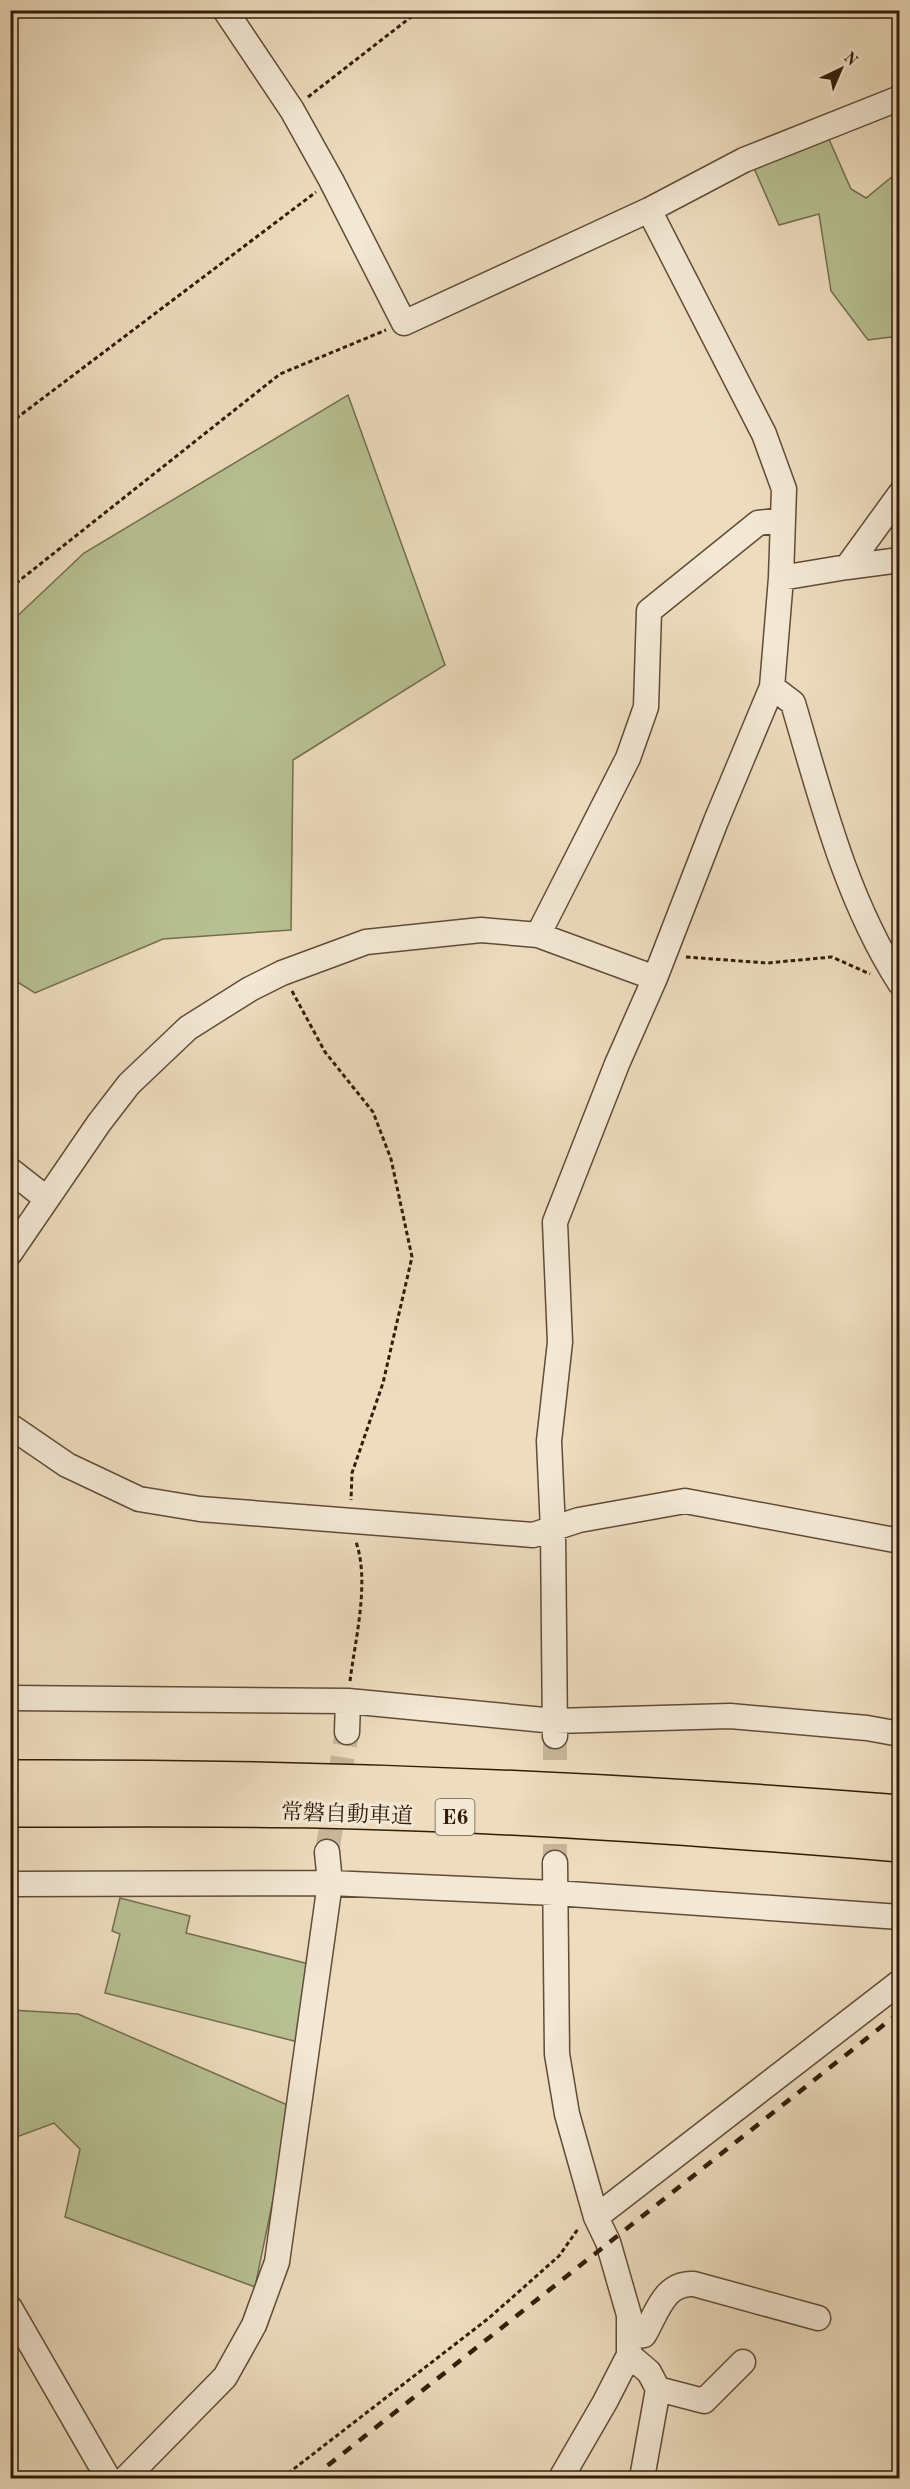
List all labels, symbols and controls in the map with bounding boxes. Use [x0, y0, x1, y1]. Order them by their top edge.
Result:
north arrow [811, 39, 871, 99]
text: N [840, 50, 861, 70]
road number: E6 [436, 1799, 474, 1835]
street label: 常磐自動車道 [281, 1800, 413, 1828]

